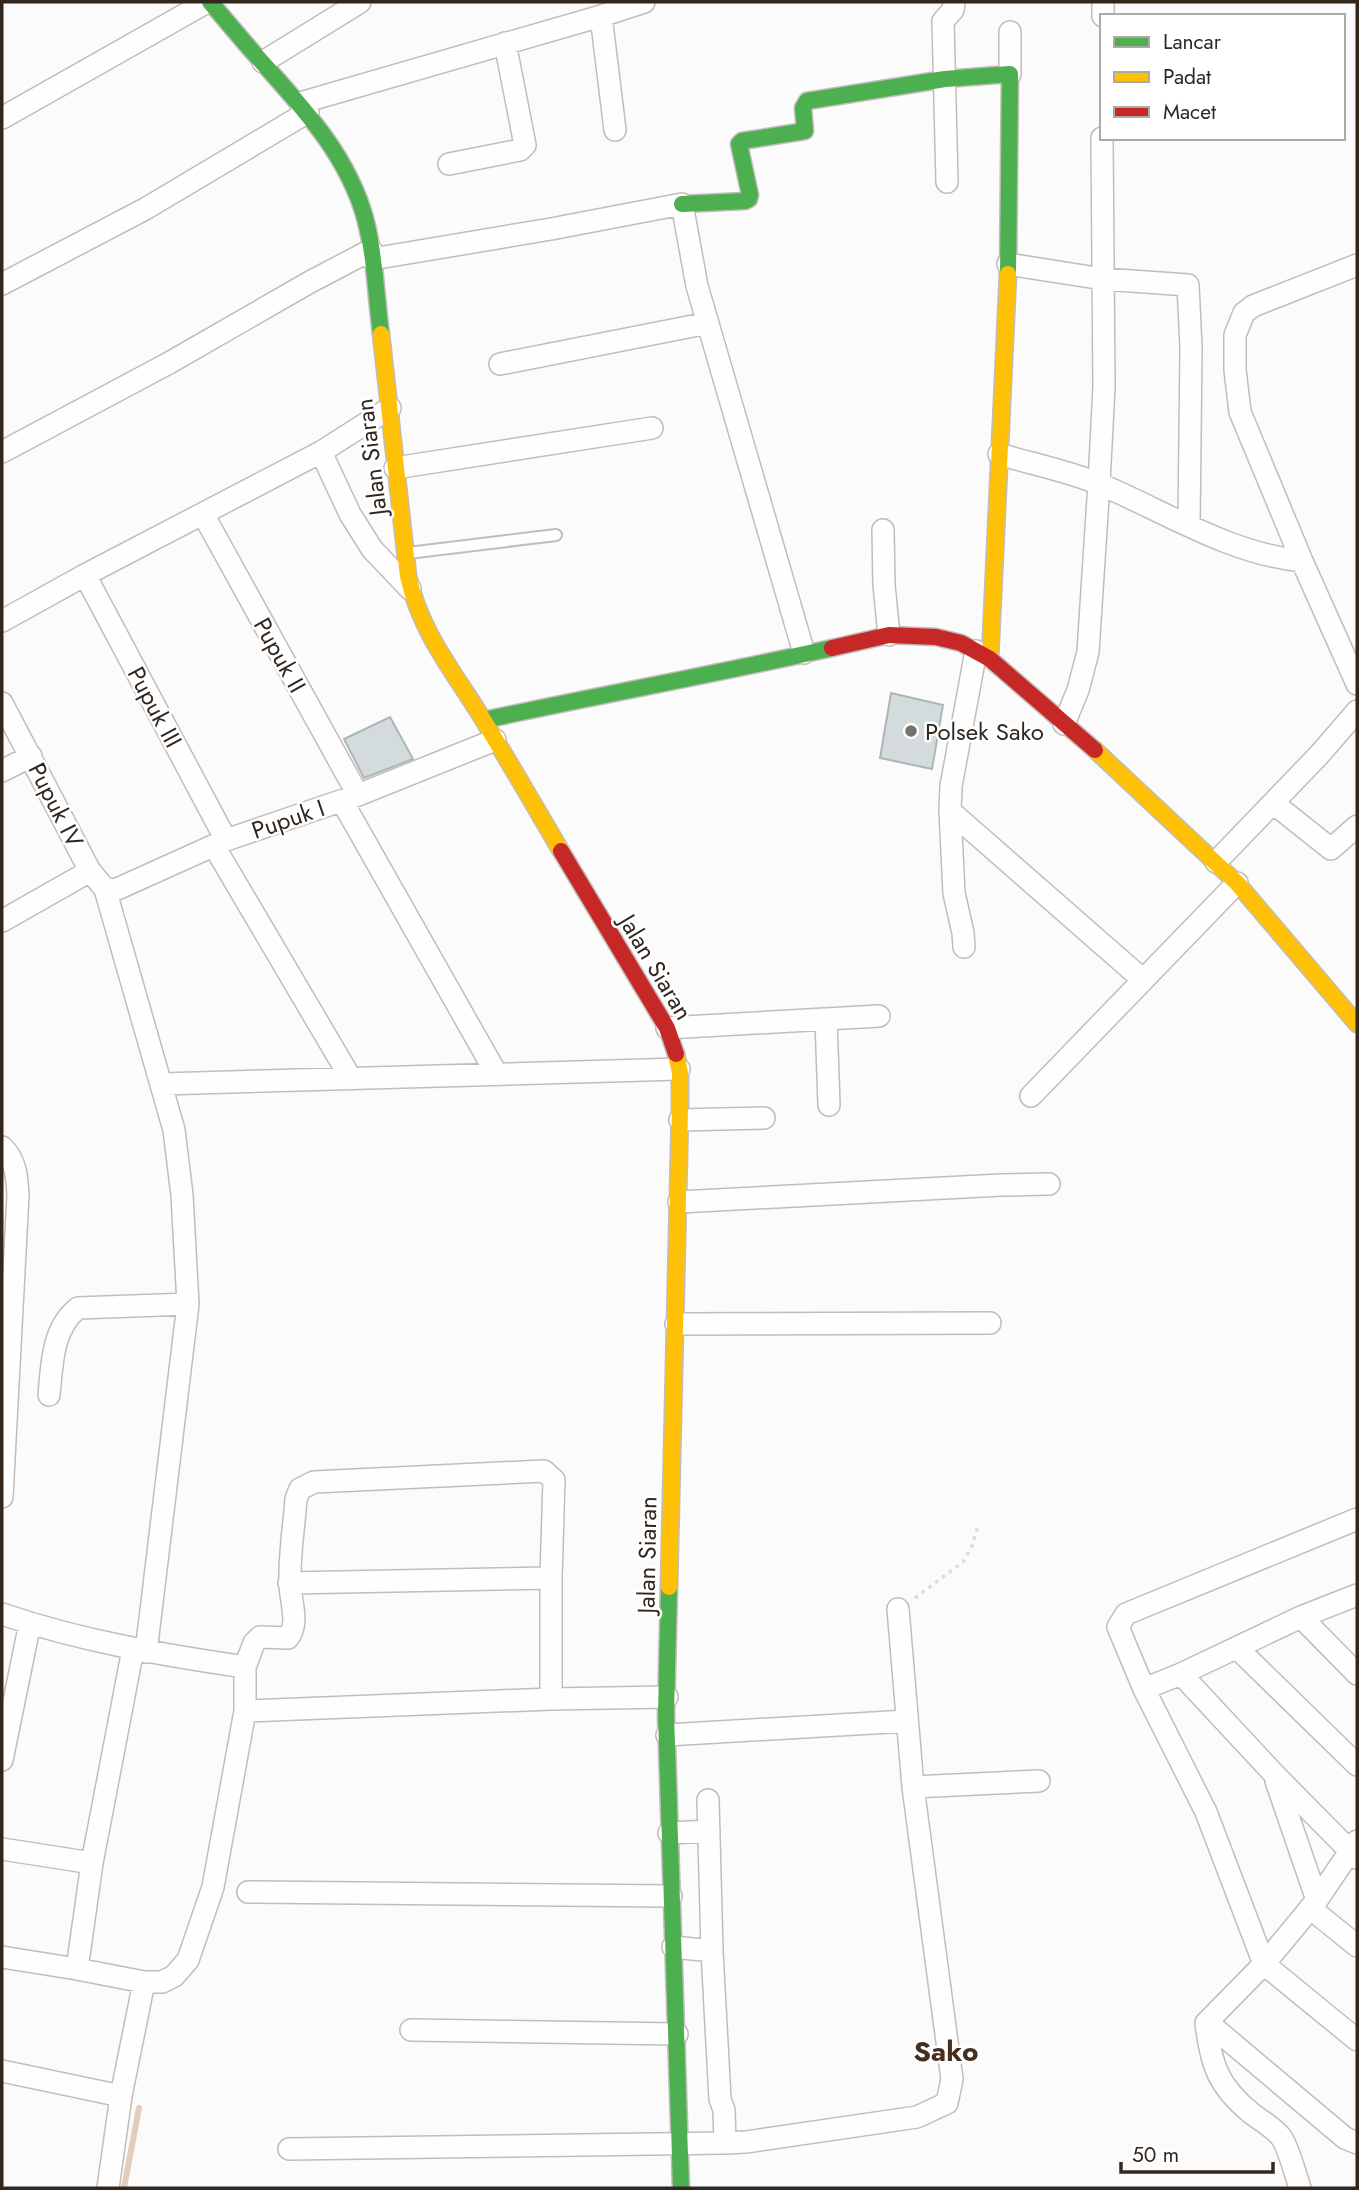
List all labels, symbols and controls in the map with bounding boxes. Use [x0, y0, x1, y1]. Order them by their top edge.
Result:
legend [1100, 14, 1345, 140]
text: Lancar [1163, 27, 1222, 57]
text: Padat [1163, 62, 1211, 92]
text: Macet [1163, 97, 1216, 127]
street label: Jalan Siaran [346, 397, 396, 520]
street label: Pupuk II [245, 611, 315, 699]
street label: Pupuk III [119, 660, 191, 754]
place label: Polsek Sako [925, 714, 1044, 749]
marker: Polsek Sako [903, 723, 919, 739]
street label: Pupuk IV [20, 756, 92, 854]
street label: Pupuk I [247, 790, 329, 848]
street label: Jalan Siaran [609, 905, 701, 1026]
street label: Jalan Siaran [628, 1496, 666, 1617]
district label: Sako [914, 2031, 978, 2072]
scale bar [1121, 2130, 1273, 2174]
text: 50 m [1132, 2140, 1179, 2170]

